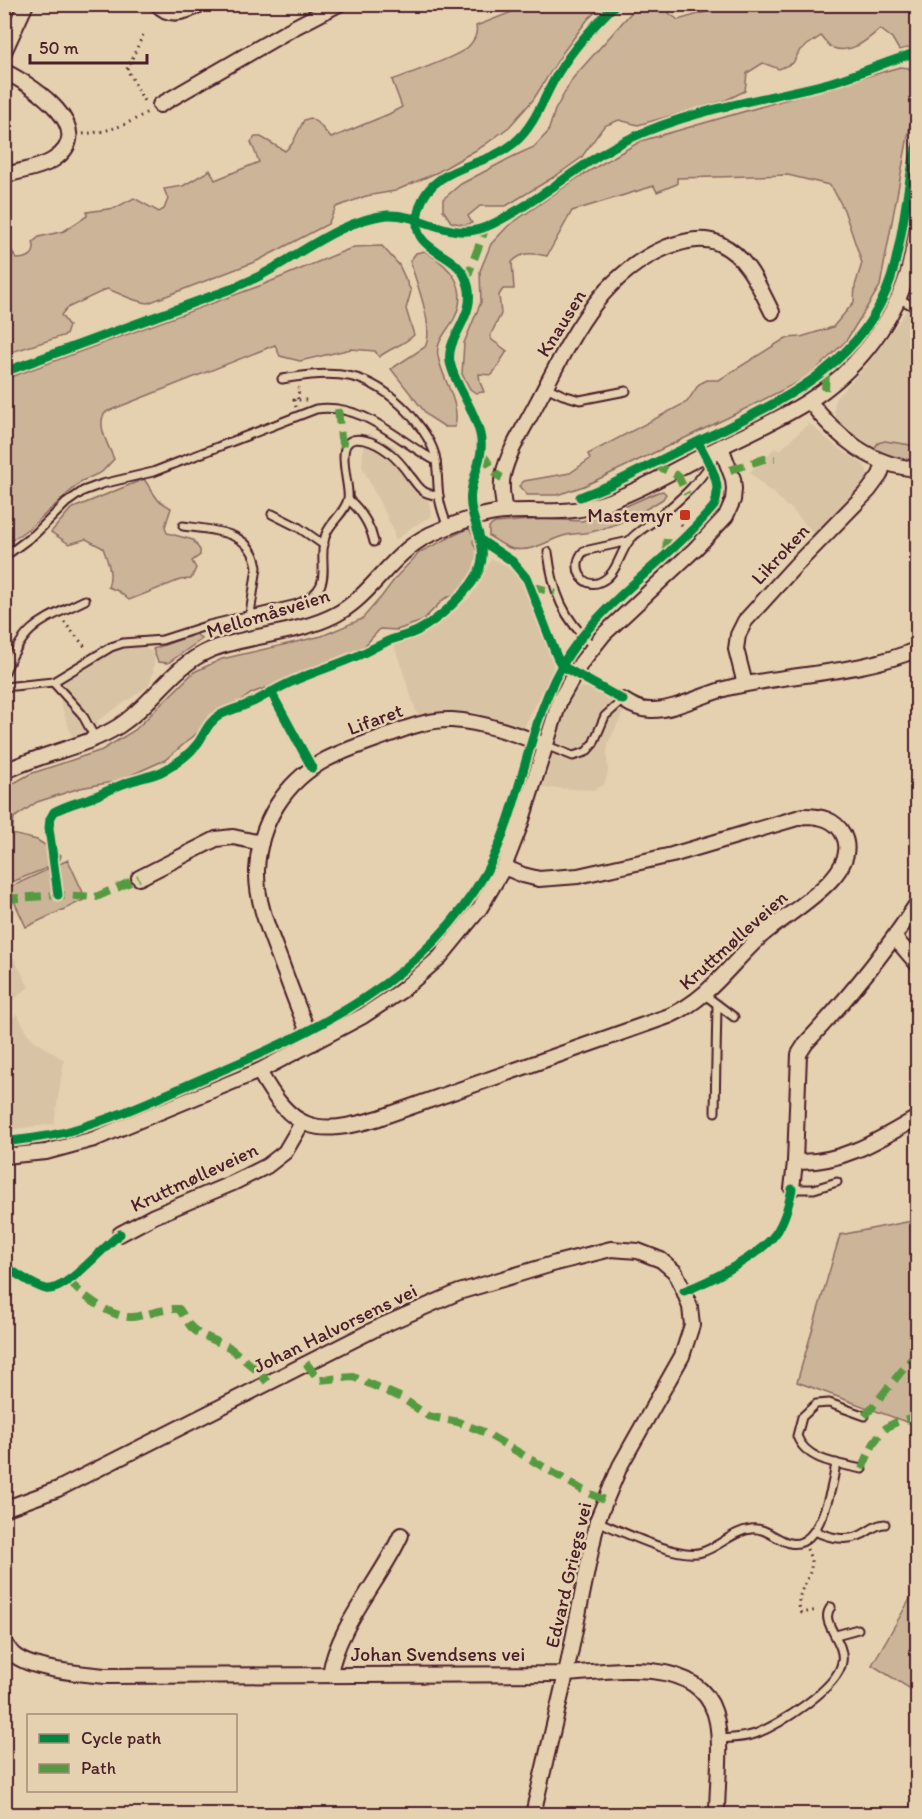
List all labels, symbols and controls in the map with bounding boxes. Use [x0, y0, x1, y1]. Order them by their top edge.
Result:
scale bar [30, 27, 147, 65]
text: 50 m [39, 37, 79, 59]
street label: Knausen [531, 285, 591, 361]
place label: Mastemyr [587, 503, 673, 527]
marker: Mastemyr [678, 508, 692, 522]
street label: Likroken [746, 519, 814, 589]
street label: Mellomåsveien [203, 583, 333, 643]
street label: Lifaret [344, 698, 406, 740]
street label: Kruttmølleveien [674, 885, 792, 995]
street label: Kruttmølleveien [126, 1137, 262, 1217]
street label: Johan Halvorsens vei [249, 1278, 421, 1378]
street label: Edvard Griegs vei [540, 1500, 596, 1650]
street label: Johan Svendsens vei [351, 1642, 525, 1666]
legend [27, 1714, 237, 1792]
text: Cycle path [81, 1727, 162, 1749]
text: Path [81, 1757, 116, 1779]

